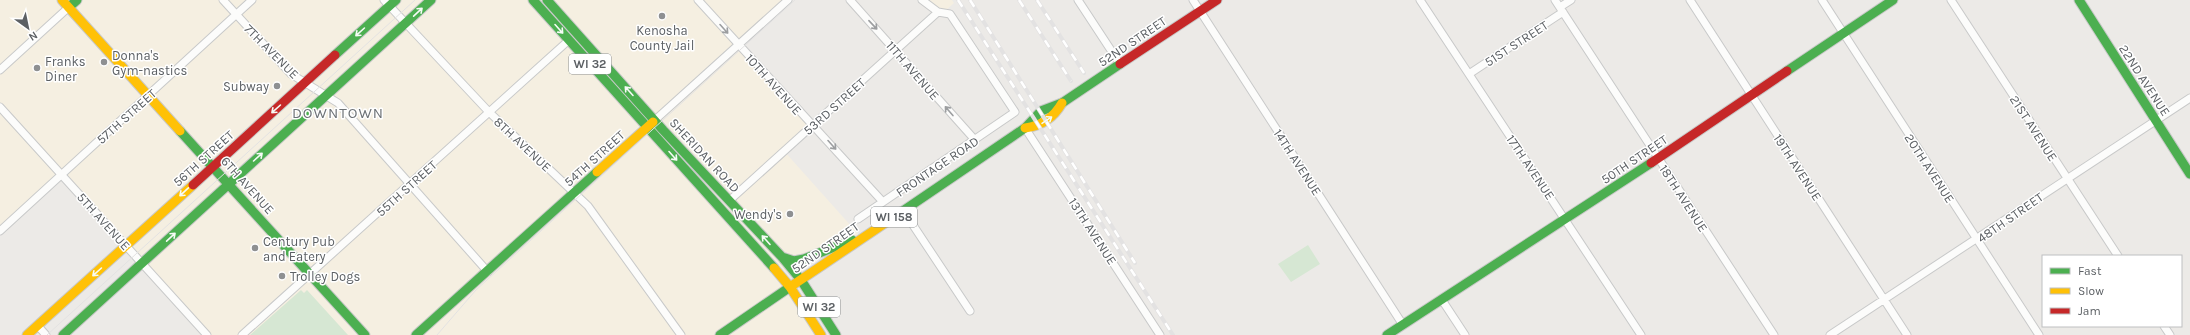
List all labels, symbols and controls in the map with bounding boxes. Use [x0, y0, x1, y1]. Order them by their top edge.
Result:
one-way arrow [413, 7, 423, 17]
north arrow [8, 8, 48, 48]
marker: Kenosha County Jail [657, 11, 667, 21]
street label: 52ND STREET [1095, 13, 1170, 70]
street label: 51ST STREET [1482, 17, 1551, 69]
one-way arrow [868, 20, 878, 30]
street label: 7TH AVENUE [241, 21, 302, 82]
place label: Kenosha County Jail [630, 23, 694, 53]
one-way arrow [554, 24, 564, 34]
one-way arrow [720, 24, 729, 34]
one-way arrow [355, 27, 365, 37]
text: N [26, 28, 40, 44]
street label: 11TH AVENUE [883, 38, 942, 103]
street label: 22ND AVENUE [2116, 42, 2173, 119]
place label: Donna's Gym-nastics [112, 48, 187, 78]
street label: 10TH AVENUE [742, 51, 805, 118]
place label: Franks Diner [45, 54, 86, 84]
road number: WI 32 [569, 54, 611, 74]
marker: Donna's Gym-nastics [99, 57, 109, 67]
marker: Franks Diner [32, 63, 42, 73]
street label: 53RD STREET [800, 74, 869, 138]
place label: Subway [223, 79, 269, 94]
marker: Subway [272, 81, 282, 91]
street label: 57TH STREET [93, 85, 160, 147]
one-way arrow [625, 86, 634, 96]
street label: 21ST AVENUE [2007, 92, 2060, 164]
one-way arrow [270, 104, 281, 113]
district label: DOWNTOWN [292, 104, 384, 122]
one-way arrow [945, 106, 954, 116]
street label: 8TH AVENUE [491, 114, 554, 175]
street label: SHERIDAN ROAD [666, 115, 743, 196]
one-way arrow [1041, 116, 1052, 124]
street label: 14TH AVENUE [1271, 126, 1325, 198]
street label: 56TH STREET [170, 127, 237, 190]
street label: 54TH STREET [561, 127, 628, 189]
street label: 50TH STREET [1598, 131, 1671, 187]
street label: 19TH AVENUE [1770, 131, 1825, 203]
street label: 20TH AVENUE [1902, 131, 1958, 206]
street label: 17TH AVENUE [1503, 132, 1558, 203]
street label: FRONTAGE ROAD [893, 133, 982, 200]
one-way arrow [827, 140, 836, 150]
one-way arrow [669, 151, 678, 162]
one-way arrow [252, 153, 263, 162]
street label: 6TH AVENUE [218, 154, 277, 217]
street label: 55TH STREET [373, 157, 440, 220]
street label: 18TH AVENUE [1656, 162, 1711, 235]
one-way arrow [180, 187, 190, 196]
street label: 48TH STREET [1974, 189, 2047, 246]
street label: 5TH AVENUE [74, 190, 133, 253]
street label: 13TH AVENUE [1065, 195, 1120, 268]
place label: Wendy's [734, 207, 782, 222]
road number: WI 158 [871, 207, 917, 227]
marker: Wendy's [785, 209, 795, 219]
street label: 52ND STREET [789, 218, 862, 276]
one-way arrow [166, 232, 176, 241]
place label: Century Pub and Eatery [263, 234, 335, 264]
one-way arrow [761, 235, 771, 245]
marker: Century Pub and Eatery [250, 243, 260, 253]
legend [2042, 255, 2182, 327]
text: Fast [2078, 264, 2102, 278]
one-way arrow [92, 267, 102, 276]
place label: Trolley Dogs [290, 269, 360, 284]
marker: Trolley Dogs [277, 271, 287, 281]
text: Slow [2078, 284, 2104, 298]
road number: WI 32 [798, 297, 840, 317]
text: Jam [2078, 304, 2101, 318]

